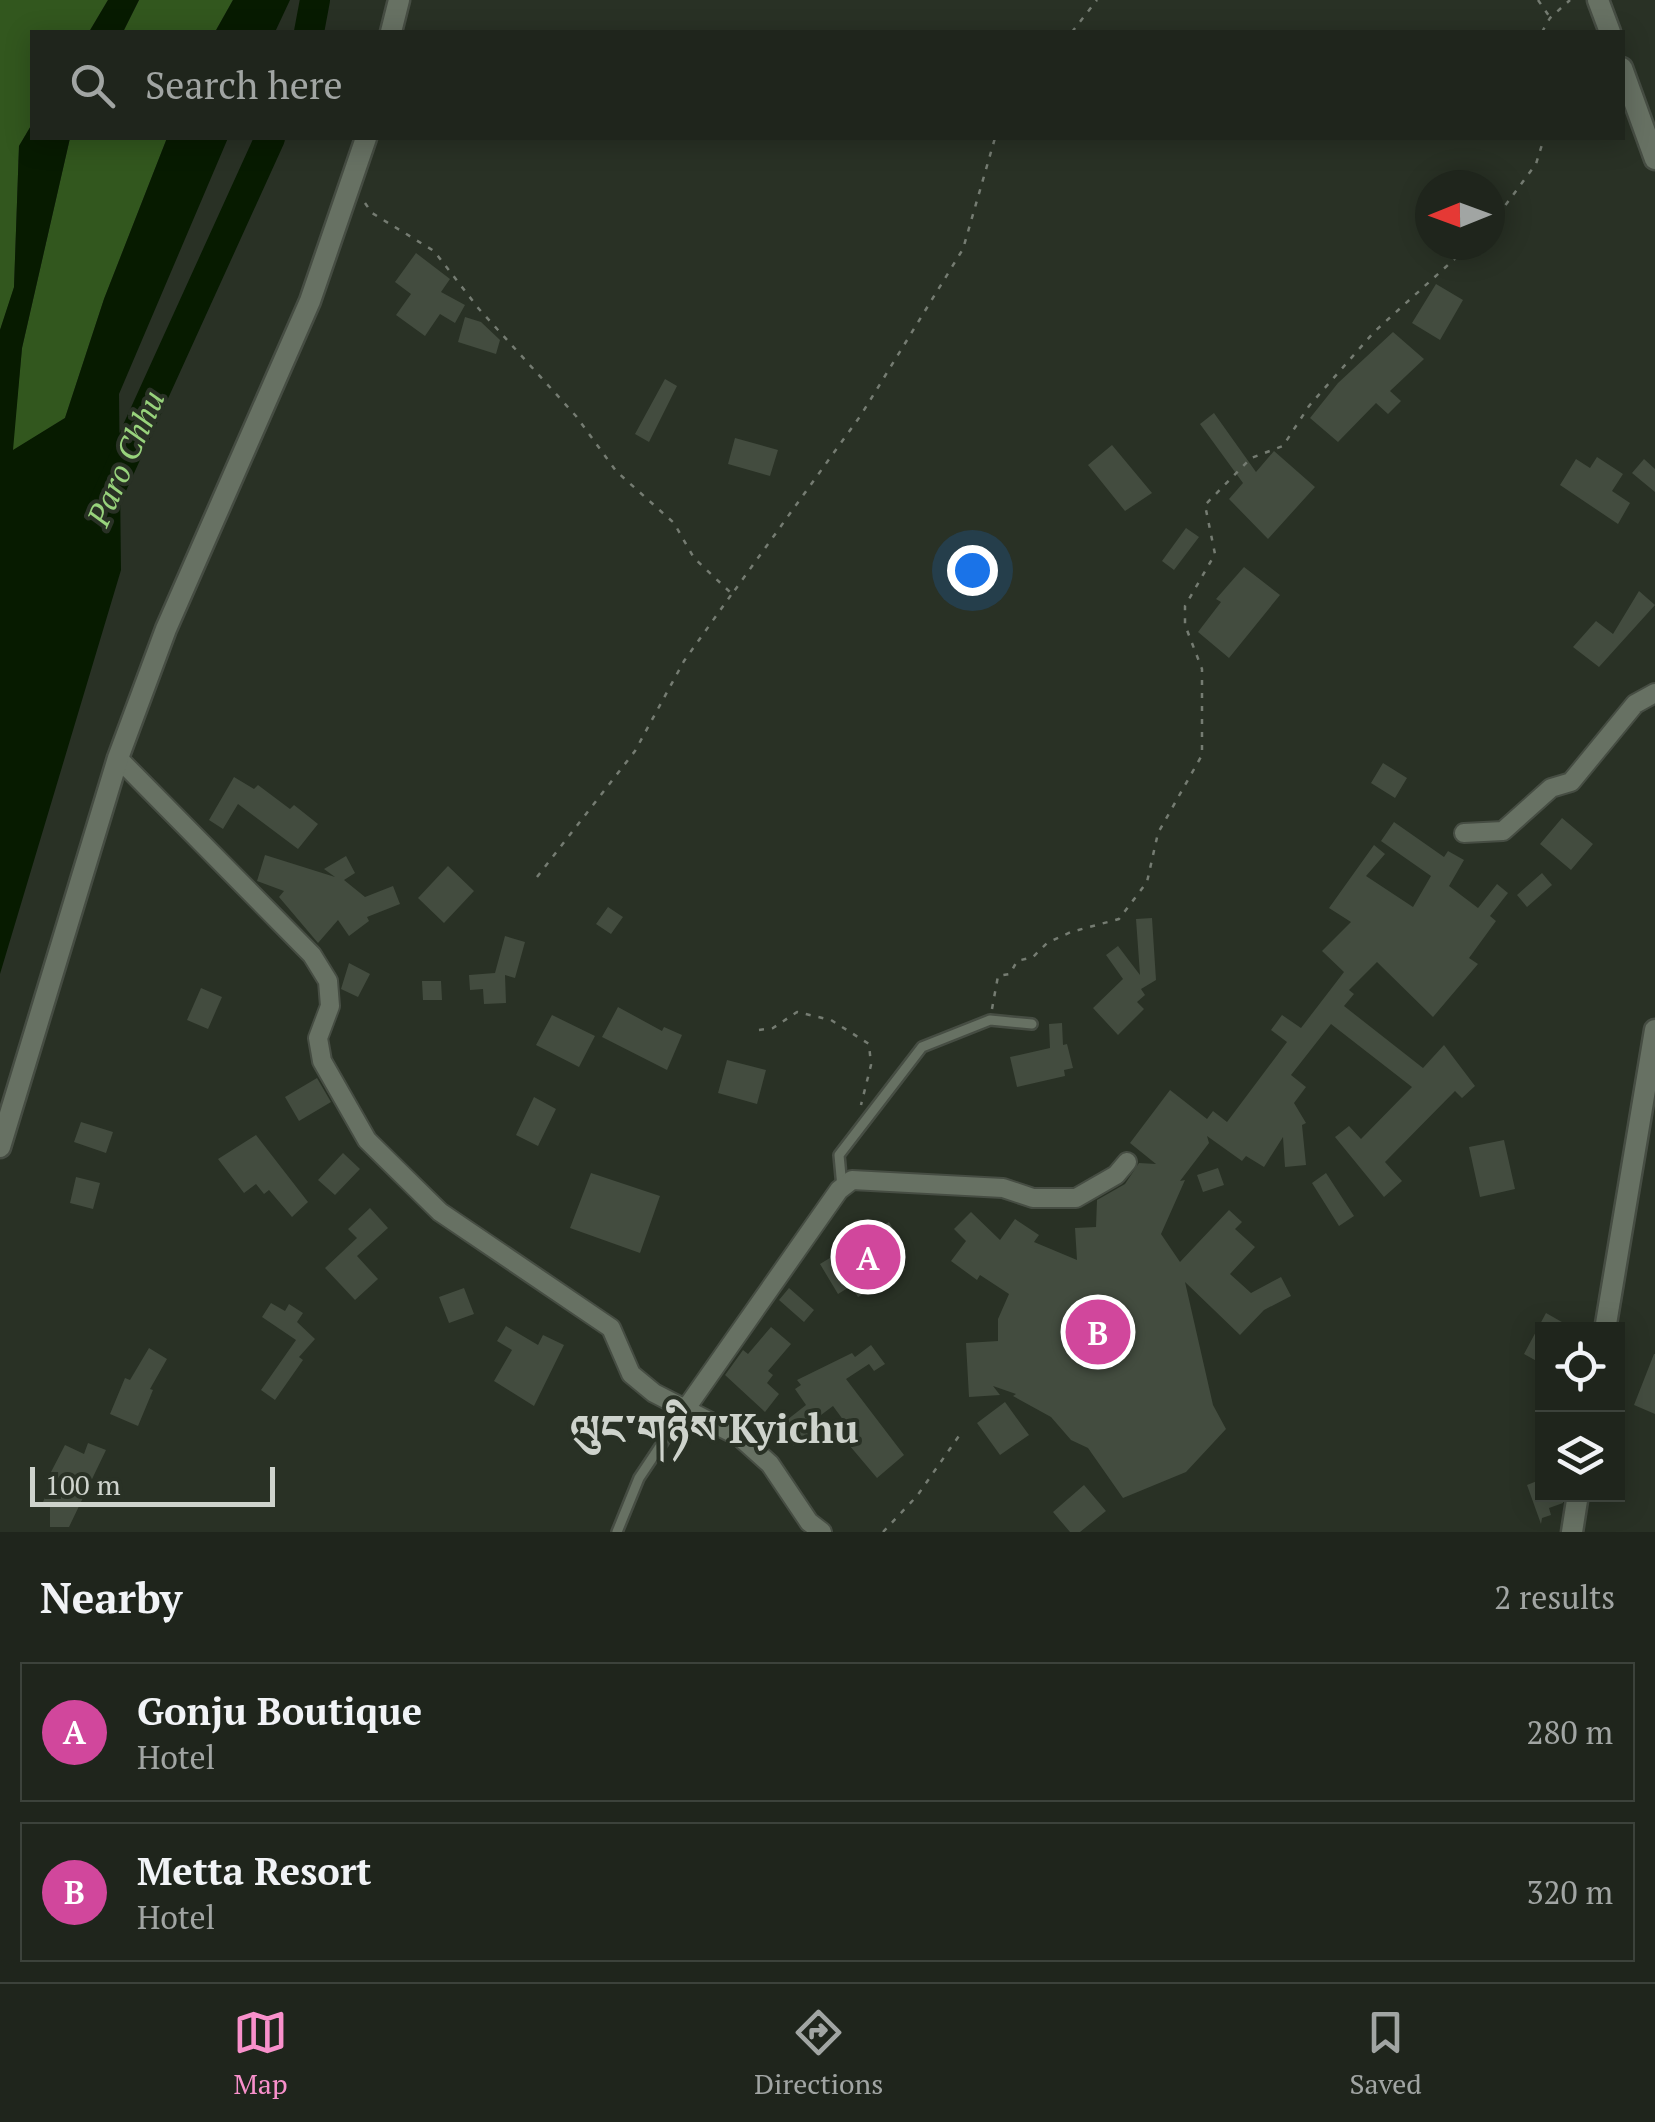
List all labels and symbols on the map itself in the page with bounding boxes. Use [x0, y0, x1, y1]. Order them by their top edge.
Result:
north arrow [1415, 170, 1505, 260]
water label: Paro Chhu [76, 384, 174, 533]
your location [947, 545, 998, 596]
pin: A [836, 1220, 900, 1294]
pin: B [1066, 1294, 1130, 1370]
district label: ལུང་གཉིས་Kyichu [569, 1399, 859, 1463]
scale bar [30, 1462, 275, 1506]

